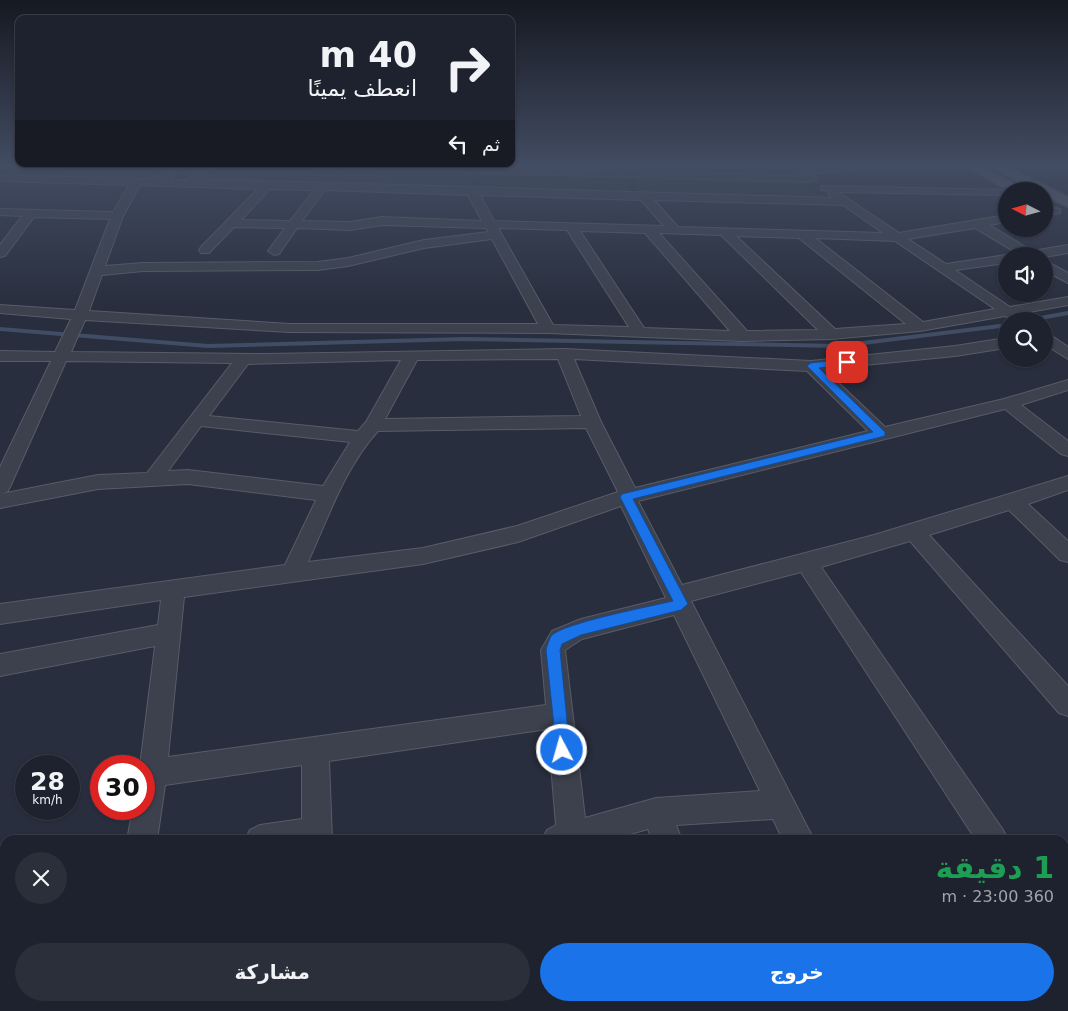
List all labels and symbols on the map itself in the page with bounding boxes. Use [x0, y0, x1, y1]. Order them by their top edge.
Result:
north arrow [998, 182, 1052, 238]
pin [826, 341, 868, 383]
position arrow [535, 723, 587, 775]
speed limit sign: 30 [90, 755, 155, 820]

